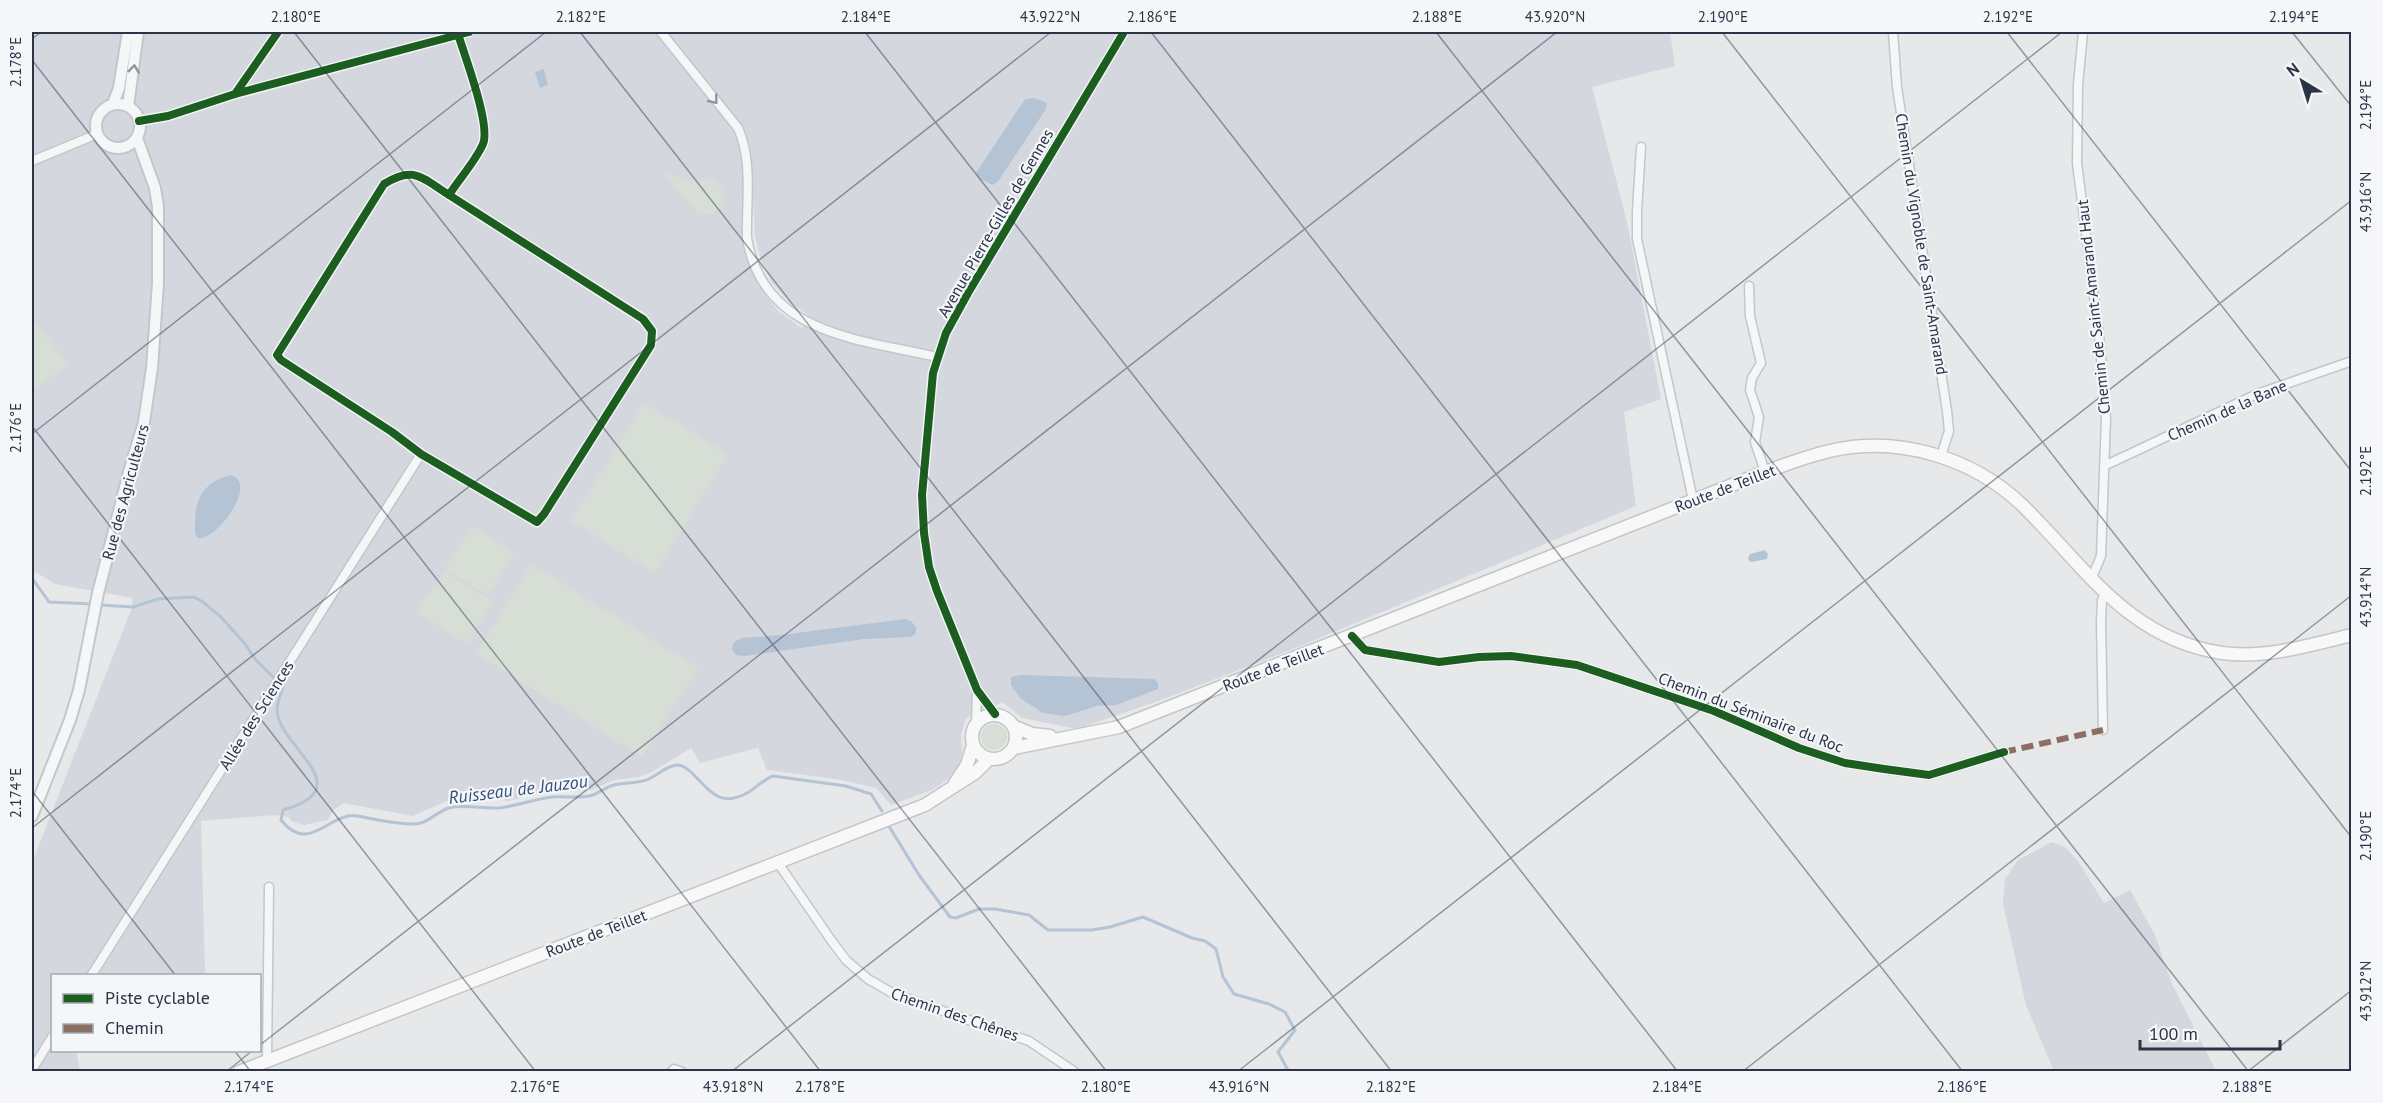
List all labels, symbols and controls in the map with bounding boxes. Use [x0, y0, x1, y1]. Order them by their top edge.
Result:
text: 2.180°E [271, 7, 321, 26]
text: 2.182°E [556, 7, 606, 26]
text: 2.184°E [841, 7, 891, 26]
text: 43.922°N [1020, 7, 1080, 26]
text: 2.186°E [1127, 7, 1177, 26]
text: 2.188°E [1412, 7, 1462, 26]
text: 43.920°N [1525, 7, 1585, 26]
text: 2.190°E [1698, 7, 1748, 26]
text: 2.192°E [1983, 7, 2033, 26]
text: 2.194°E [2269, 7, 2319, 26]
text: 2.178°E [6, 37, 25, 87]
north arrow [2272, 51, 2332, 111]
text: N [2282, 58, 2303, 80]
one-way arrow [127, 64, 139, 73]
text: 2.194°E [2356, 80, 2375, 130]
one-way arrow [707, 93, 718, 104]
street label: Chemin du Vignoble de Saint-Amarand [1891, 112, 1953, 376]
street label: Avenue Pierre-Gilles de Gennes [933, 125, 1057, 321]
text: 43.916°N [2356, 172, 2375, 232]
street label: Chemin de Saint-Amarand Haut [2072, 198, 2114, 415]
street label: Chemin de la Bane [2164, 375, 2290, 445]
text: 2.176°E [6, 403, 25, 453]
street label: Rue des Agriculteurs [97, 422, 153, 562]
text: 2.192°E [2356, 446, 2375, 496]
street label: Route de Teillet [1672, 459, 1779, 516]
text: 43.914°N [2356, 567, 2375, 627]
street label: Route de Teillet [1220, 638, 1327, 695]
street label: Allée des Sciences [214, 656, 298, 773]
street label: Chemin du Séminaire du Roc [1656, 667, 1846, 757]
text: 2.174°E [6, 768, 25, 818]
water label: Ruisseau de Jauzou [447, 769, 589, 809]
text: 2.190°E [2356, 811, 2375, 861]
street label: Route de Teillet [543, 904, 650, 961]
text: 43.912°N [2356, 961, 2375, 1021]
legend [51, 974, 261, 1052]
street label: Chemin des Chênes [889, 983, 1022, 1045]
text: Piste cyclable [105, 986, 210, 1009]
scale bar [2140, 1013, 2280, 1051]
text: Chemin [105, 1016, 164, 1039]
text: 100 m [2149, 1022, 2198, 1045]
text: 2.174°E [224, 1077, 274, 1096]
text: 2.176°E [510, 1077, 560, 1096]
text: 43.918°N [703, 1077, 763, 1096]
text: 2.178°E [795, 1077, 845, 1096]
text: 2.180°E [1081, 1077, 1131, 1096]
text: 43.916°N [1209, 1077, 1269, 1096]
text: 2.182°E [1366, 1077, 1416, 1096]
text: 2.184°E [1652, 1077, 1702, 1096]
text: 2.186°E [1937, 1077, 1987, 1096]
text: 2.188°E [2222, 1077, 2272, 1096]

